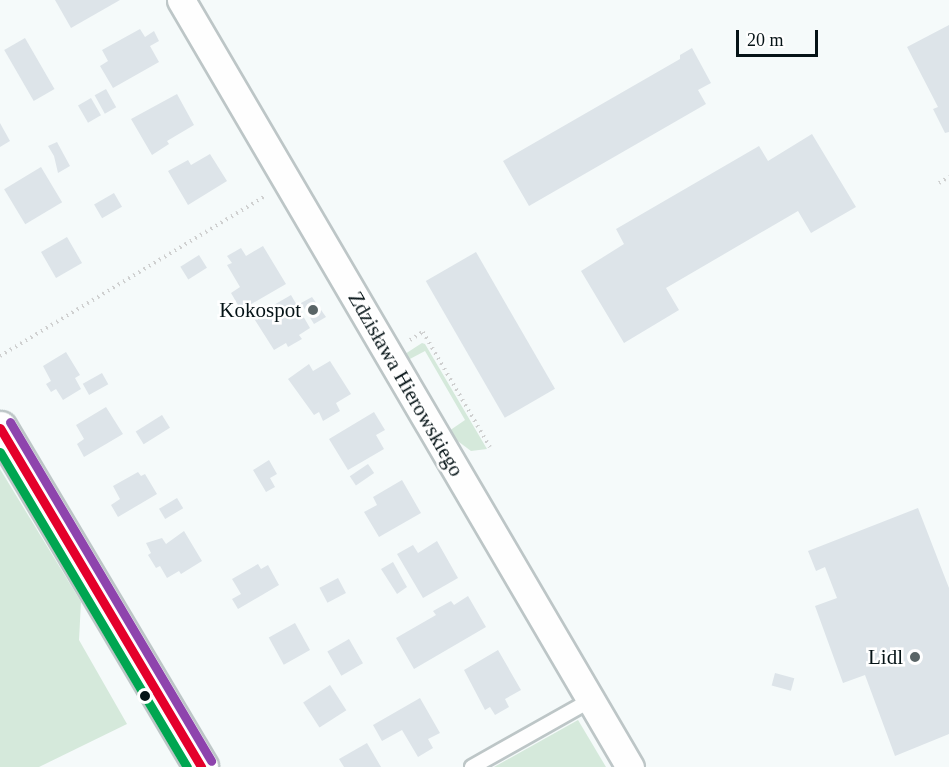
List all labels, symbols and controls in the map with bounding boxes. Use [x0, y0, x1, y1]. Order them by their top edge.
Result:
scale bar [739, 18, 822, 56]
text: 20 m [747, 30, 784, 50]
street label: Zdzisława Hierowskiego [343, 287, 469, 481]
place label: Kokospot [219, 297, 301, 323]
marker: Kokospot [306, 303, 320, 317]
place label: Lidl [868, 644, 903, 670]
marker: Lidl [908, 650, 922, 664]
unlabelled marker [139, 690, 151, 702]

